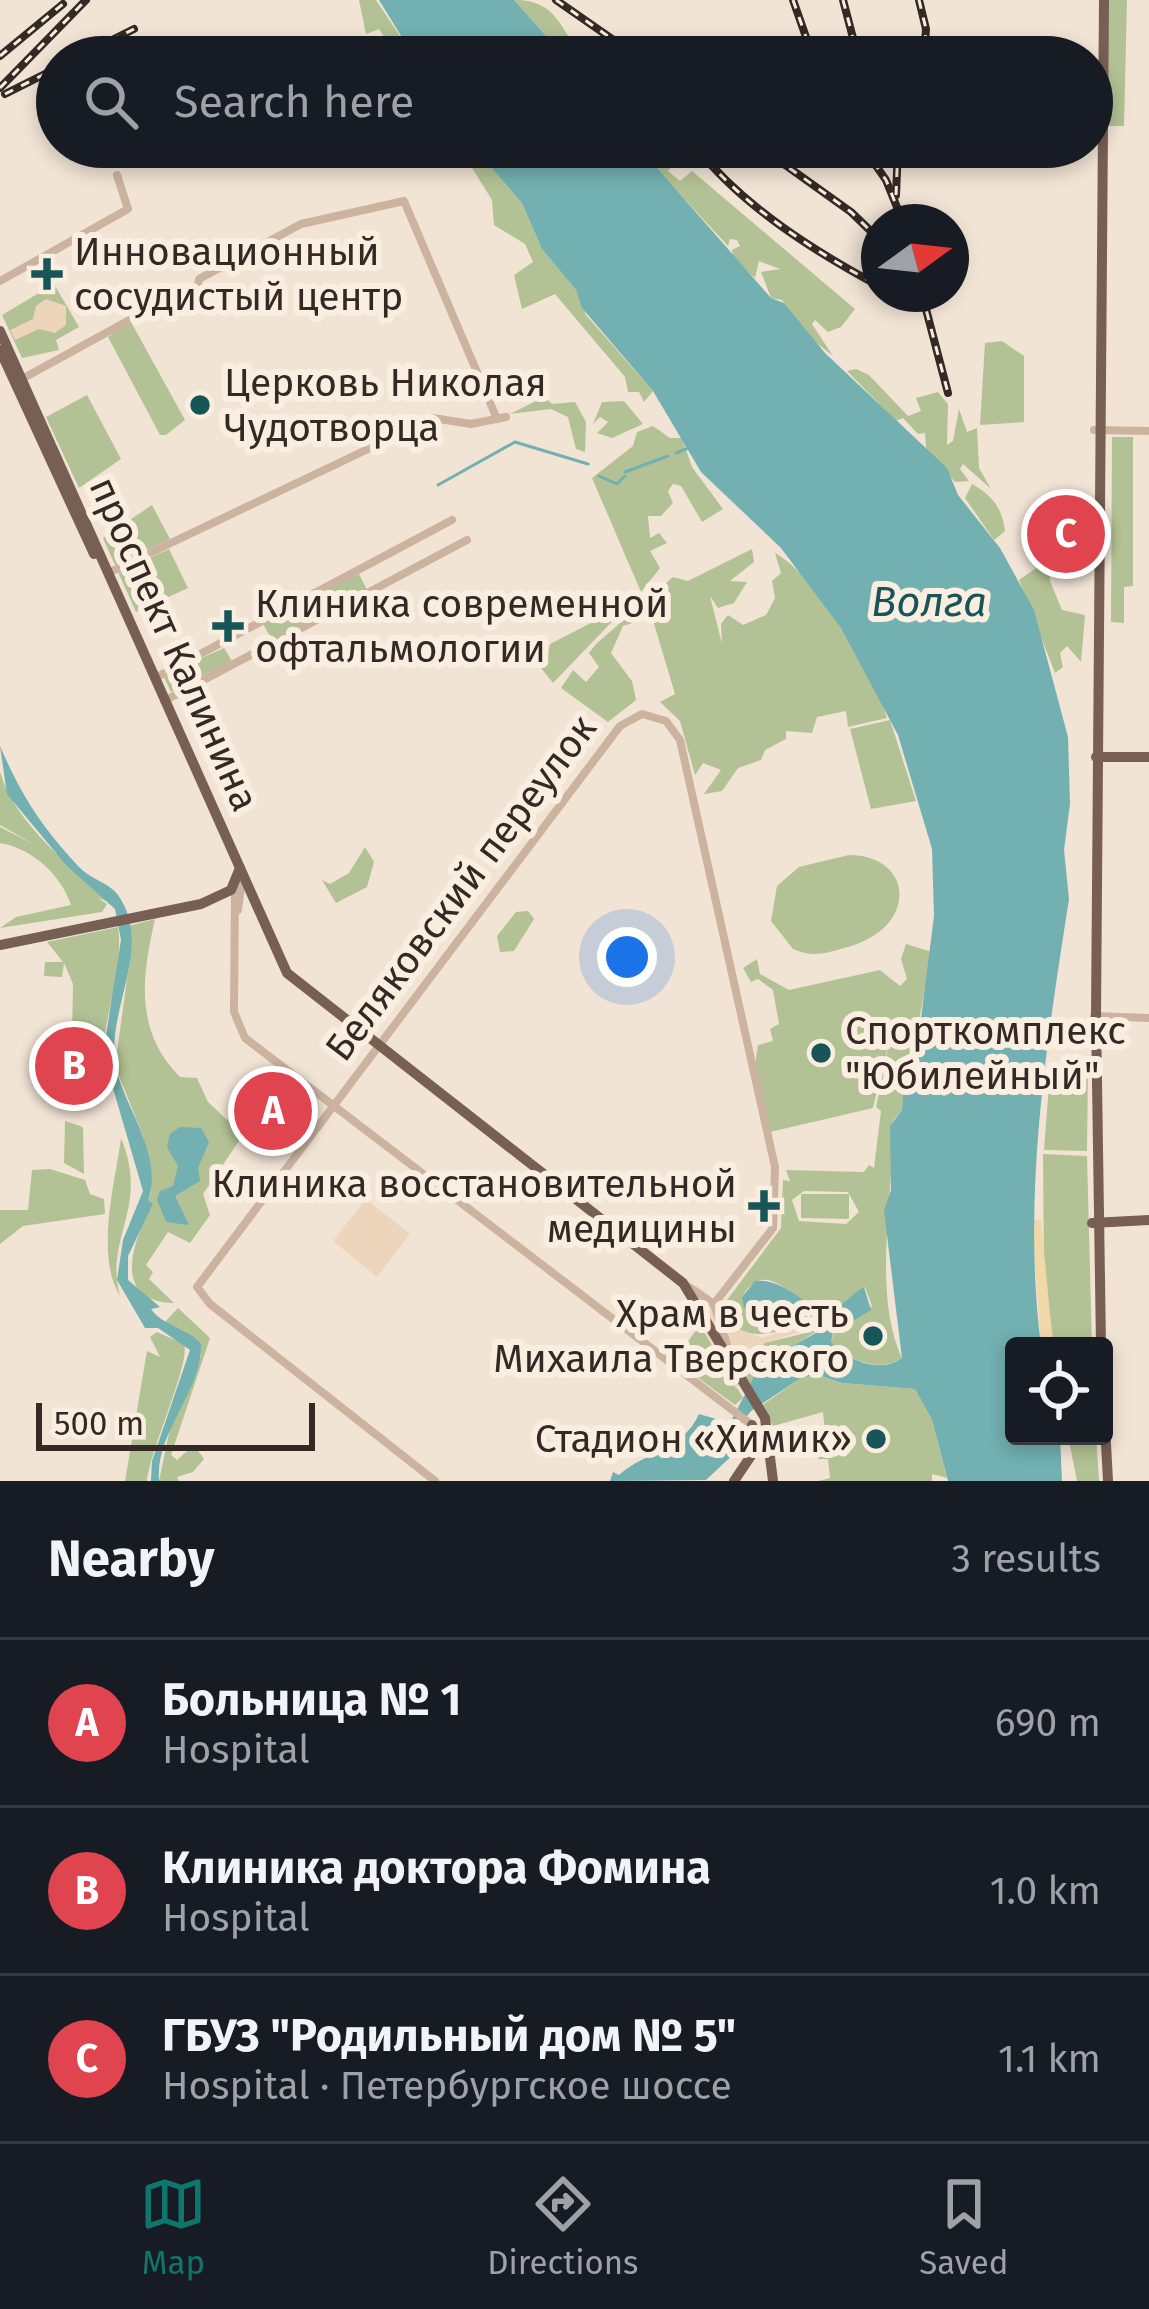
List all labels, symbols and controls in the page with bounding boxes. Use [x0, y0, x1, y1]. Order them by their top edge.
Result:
search box [36, 36, 1113, 168]
icon: search [78, 69, 144, 135]
text: Search here [174, 75, 414, 129]
north arrow [861, 204, 969, 312]
place label: Инновационный сосудистый центр [74, 229, 403, 320]
marker: Инновационный сосудистый центр [31, 258, 63, 290]
place label: Церковь Николая Чудотворца [224, 360, 547, 451]
marker: Церковь Николая Чудотворца [187, 392, 213, 418]
street label: проспект Калинина [80, 470, 268, 818]
pin: C [1027, 489, 1105, 579]
water label: Волга [871, 577, 987, 627]
place label: Клиника современной офтальмологии [255, 581, 668, 672]
marker: Клиника современной офтальмологии [212, 610, 244, 642]
street label: Беляковский переулок [316, 706, 606, 1070]
your location [597, 927, 657, 987]
place label: Спорткомплекс "Юбилейный" [845, 1008, 1126, 1099]
pin: B [35, 1021, 113, 1111]
marker: Спорткомплекс "Юбилейный" [808, 1040, 834, 1066]
pin: A [234, 1066, 312, 1156]
place label: Клиника восстановительной медицины [211, 1161, 737, 1252]
marker: Клиника восстановительной медицины [748, 1190, 780, 1222]
place label: Храм в честь Михаила Тверского [493, 1291, 849, 1382]
marker: Храм в честь Михаила Тверского [860, 1323, 886, 1349]
map controls [1005, 1337, 1113, 1445]
button: locate [1005, 1337, 1113, 1445]
scale bar [36, 1397, 315, 1450]
text: 500 m [54, 1404, 144, 1444]
place label: Стадион «Химик» [535, 1416, 852, 1462]
marker: Стадион «Химик» [863, 1426, 889, 1452]
text: Nearby [48, 1528, 214, 1590]
text: 3 results [951, 1536, 1101, 1582]
text: Больница № 1 [162, 1673, 461, 1727]
text: A [75, 1700, 99, 1746]
text: 690 m [995, 1700, 1101, 1746]
text: Hospital [162, 1727, 310, 1773]
text: Клиника доктора Фомина [162, 1841, 711, 1895]
text: B [75, 1868, 99, 1914]
text: 1.0 km [990, 1868, 1101, 1914]
text: Hospital [162, 1895, 310, 1941]
text: ГБУЗ "Родильный дом № 5" [162, 2009, 736, 2063]
text: C [76, 2036, 98, 2082]
text: 1.1 km [998, 2036, 1101, 2082]
text: Hospital · Петербургское шоссе [162, 2063, 732, 2109]
tab: Map [140, 2171, 206, 2283]
tab: Directions [487, 2171, 639, 2283]
tab: Saved [919, 2171, 1009, 2283]

